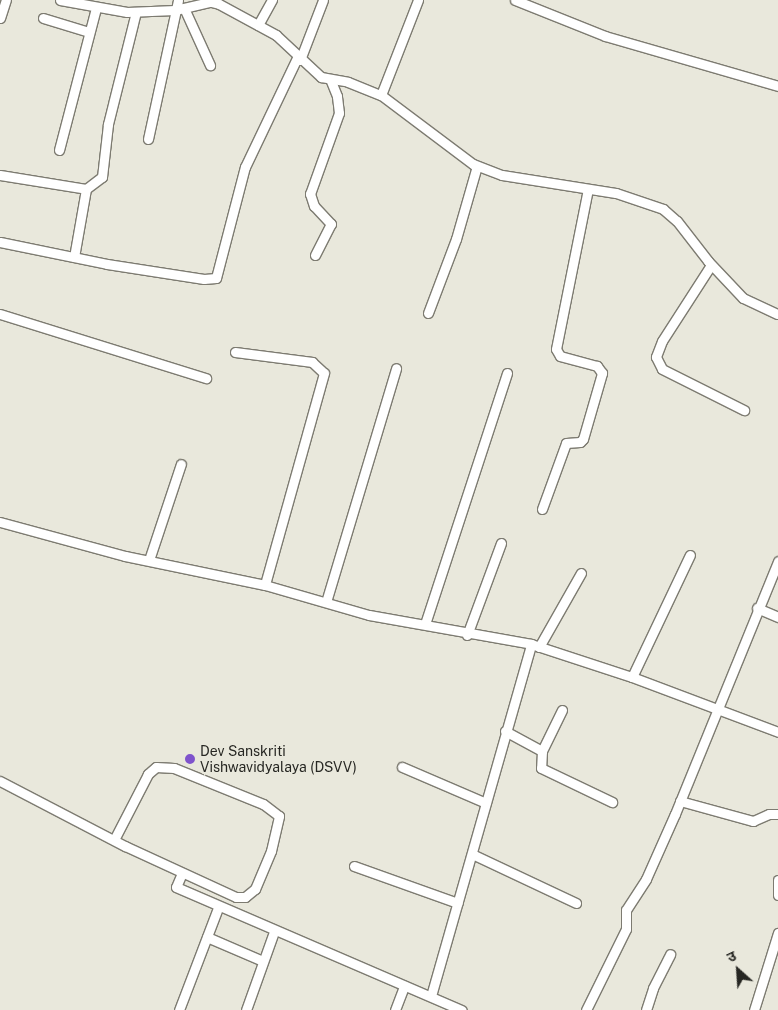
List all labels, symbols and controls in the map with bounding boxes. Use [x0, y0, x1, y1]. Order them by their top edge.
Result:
place label: Dev Sanskriti Vishwavidyalaya (DSVV) [200, 743, 357, 776]
marker: Dev Sanskriti Vishwavidyalaya (DSVV) [184, 753, 196, 765]
north arrow [713, 945, 763, 995]
text: उ [724, 948, 739, 966]

